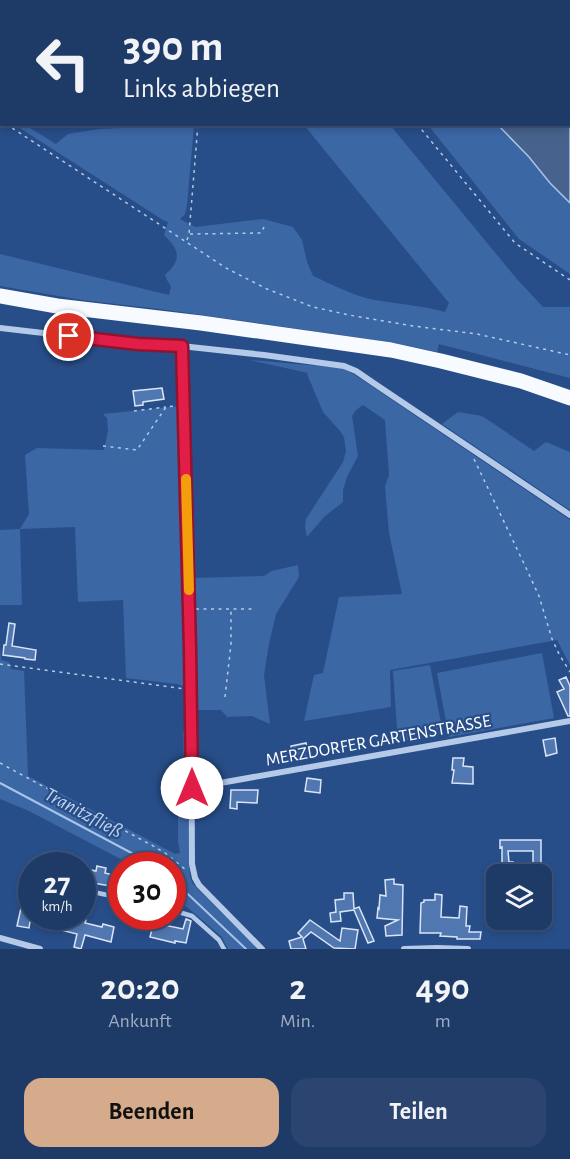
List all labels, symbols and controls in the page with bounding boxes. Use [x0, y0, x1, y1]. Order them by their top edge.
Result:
icon: left [24, 24, 102, 102]
text: 390 m [123, 26, 224, 68]
text: Links abbiegen [123, 75, 280, 102]
pin [43, 310, 94, 361]
icon: arrive [52, 319, 85, 352]
street label: MERZDORFER GARTENSTRASSE [264, 712, 492, 770]
position arrow [160, 756, 224, 820]
water label: Tranitzfließ [41, 784, 126, 842]
speed limit sign: 30 [108, 852, 186, 930]
map controls [486, 864, 552, 930]
button: layers [486, 864, 552, 930]
text: 27 [43, 869, 71, 899]
text: km/h [42, 899, 72, 914]
text: 20:20 [100, 970, 180, 1006]
text: 2 [289, 970, 306, 1006]
text: 490 [416, 970, 470, 1006]
text: Ankunft [108, 1011, 172, 1031]
text: Min. [280, 1011, 315, 1031]
text: m [435, 1011, 451, 1031]
button: Beenden [24, 1078, 279, 1147]
button: Teilen [291, 1078, 546, 1147]

